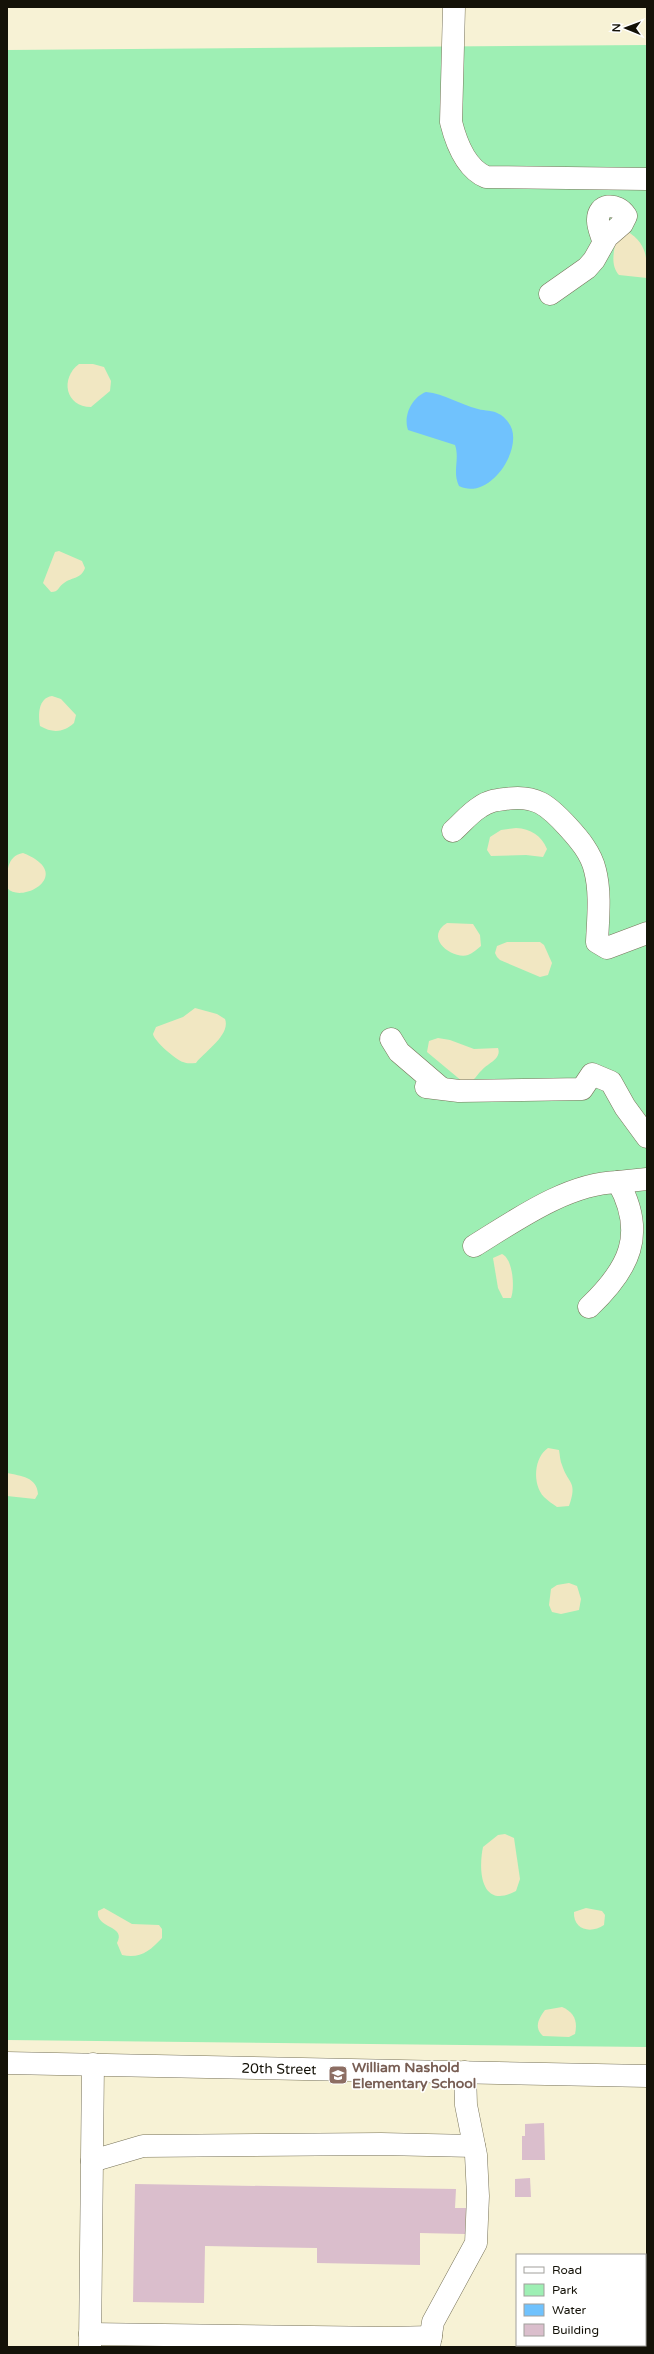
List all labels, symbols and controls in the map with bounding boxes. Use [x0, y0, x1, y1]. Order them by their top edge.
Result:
north arrow [606, 8, 646, 48]
text: N [610, 23, 623, 32]
place label: William Nashold Elementary School [352, 2059, 476, 2092]
street label: 20th Street [241, 2060, 317, 2078]
school or university icon: William Nashold Elementary School [327, 2064, 349, 2086]
legend [516, 2254, 646, 2346]
text: Road [552, 2263, 582, 2277]
text: Park [552, 2283, 578, 2297]
text: Water [552, 2303, 587, 2317]
text: Building [552, 2323, 599, 2337]

